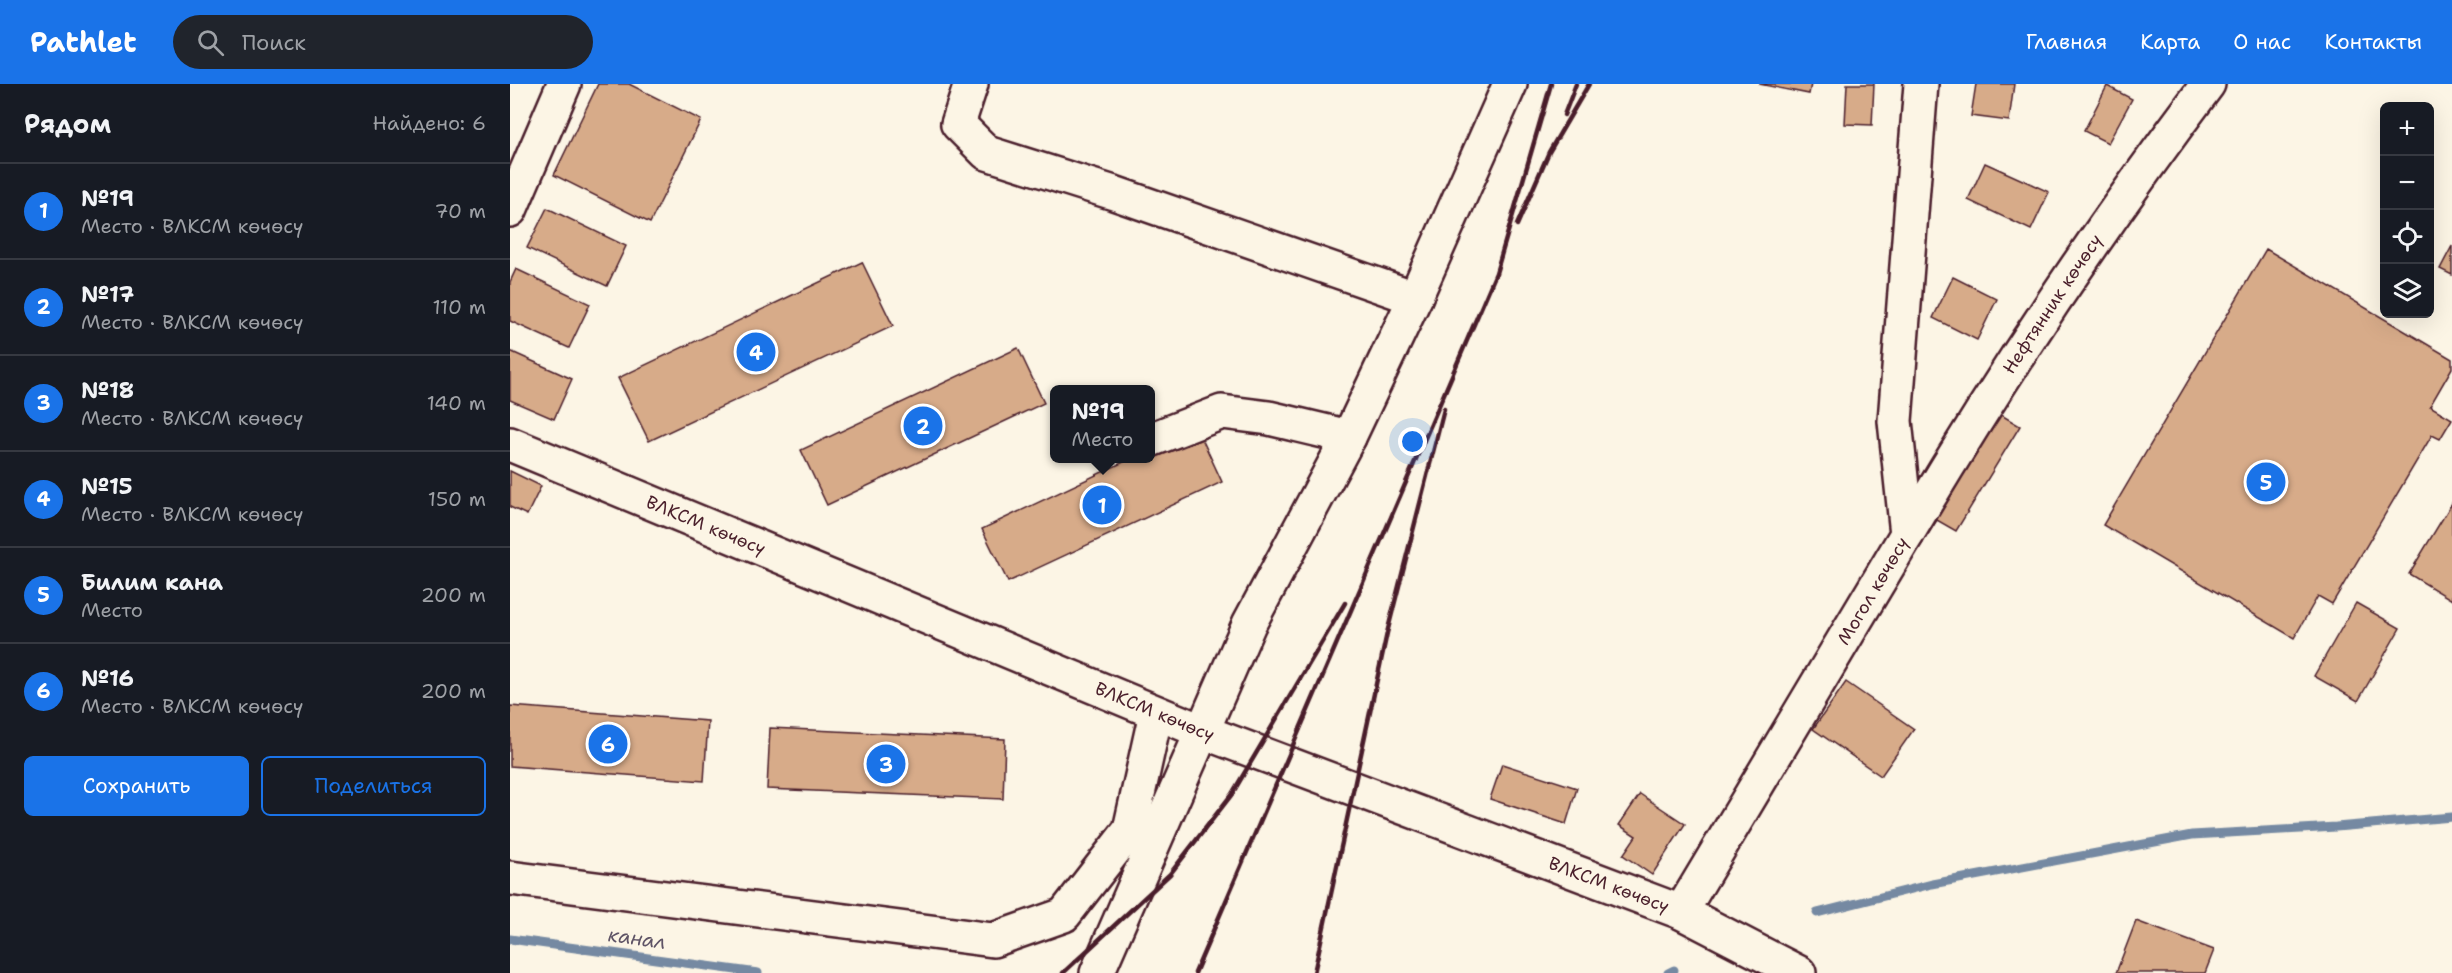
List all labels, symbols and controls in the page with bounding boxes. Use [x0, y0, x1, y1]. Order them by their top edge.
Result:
search box [173, 15, 593, 69]
text: Pathlet [30, 23, 137, 61]
icon: search [194, 26, 227, 59]
text: Поиск [242, 28, 306, 57]
text: Главная [2026, 28, 2107, 56]
text: Карта [2140, 28, 2200, 56]
text: О нас [2233, 28, 2291, 56]
text: Контакты [2324, 28, 2422, 56]
map controls [2380, 102, 2434, 318]
button: + [2380, 102, 2434, 156]
text: Рядом [24, 106, 111, 141]
text: Найдено: 6 [373, 110, 486, 136]
button: − [2380, 156, 2434, 210]
text: №19 [81, 184, 134, 213]
text: 1 [39, 198, 48, 224]
text: 70 m [434, 198, 486, 224]
button: locate [2380, 210, 2434, 264]
text: Место · ВЛКСМ көчөсү [81, 213, 303, 239]
street label: Нефтянник көчөсү [1997, 230, 2108, 379]
button: layers [2380, 264, 2434, 318]
text: №17 [81, 280, 134, 309]
text: 2 [37, 294, 51, 320]
text: 110 m [432, 294, 486, 320]
text: Место · ВЛКСМ көчөсү [81, 309, 303, 335]
pin: 4 [736, 330, 776, 374]
text: №18 [81, 376, 134, 405]
popup [1050, 385, 1155, 463]
text: 3 [37, 390, 51, 416]
text: 140 m [427, 390, 486, 416]
text: №19 [1072, 397, 1125, 426]
pin: 2 [904, 404, 942, 448]
text: Место · ВЛКСМ көчөсү [81, 405, 303, 431]
text: Место [1072, 426, 1133, 452]
your location [1398, 427, 1427, 456]
pin: 5 [2246, 460, 2286, 504]
text: №15 [81, 472, 133, 501]
pin: 1 [1082, 482, 1122, 528]
text: 4 [37, 486, 51, 512]
text: 150 m [428, 486, 486, 512]
street label: ВЛКСМ көчөсү [643, 490, 769, 561]
text: Место · ВЛКСМ көчөсү [81, 501, 303, 527]
street label: Могол көчөсү [1831, 533, 1914, 649]
text: Билим кана [81, 568, 223, 597]
text: 5 [37, 582, 50, 608]
text: 200 m [421, 582, 486, 608]
text: Место [81, 597, 143, 623]
text: №16 [81, 664, 134, 693]
street label: ВЛКСМ көчөсү [1091, 676, 1218, 747]
text: 6 [37, 678, 51, 704]
text: 200 m [421, 678, 486, 704]
text: Место · ВЛКСМ көчөсү [81, 693, 303, 719]
pin: 6 [588, 722, 628, 766]
pin: 3 [866, 742, 905, 786]
button: Сохранить [24, 756, 249, 816]
button: Поделиться [261, 756, 486, 816]
street label: ВЛКСМ көчөсү [1545, 851, 1672, 918]
water label: канал [606, 921, 668, 955]

